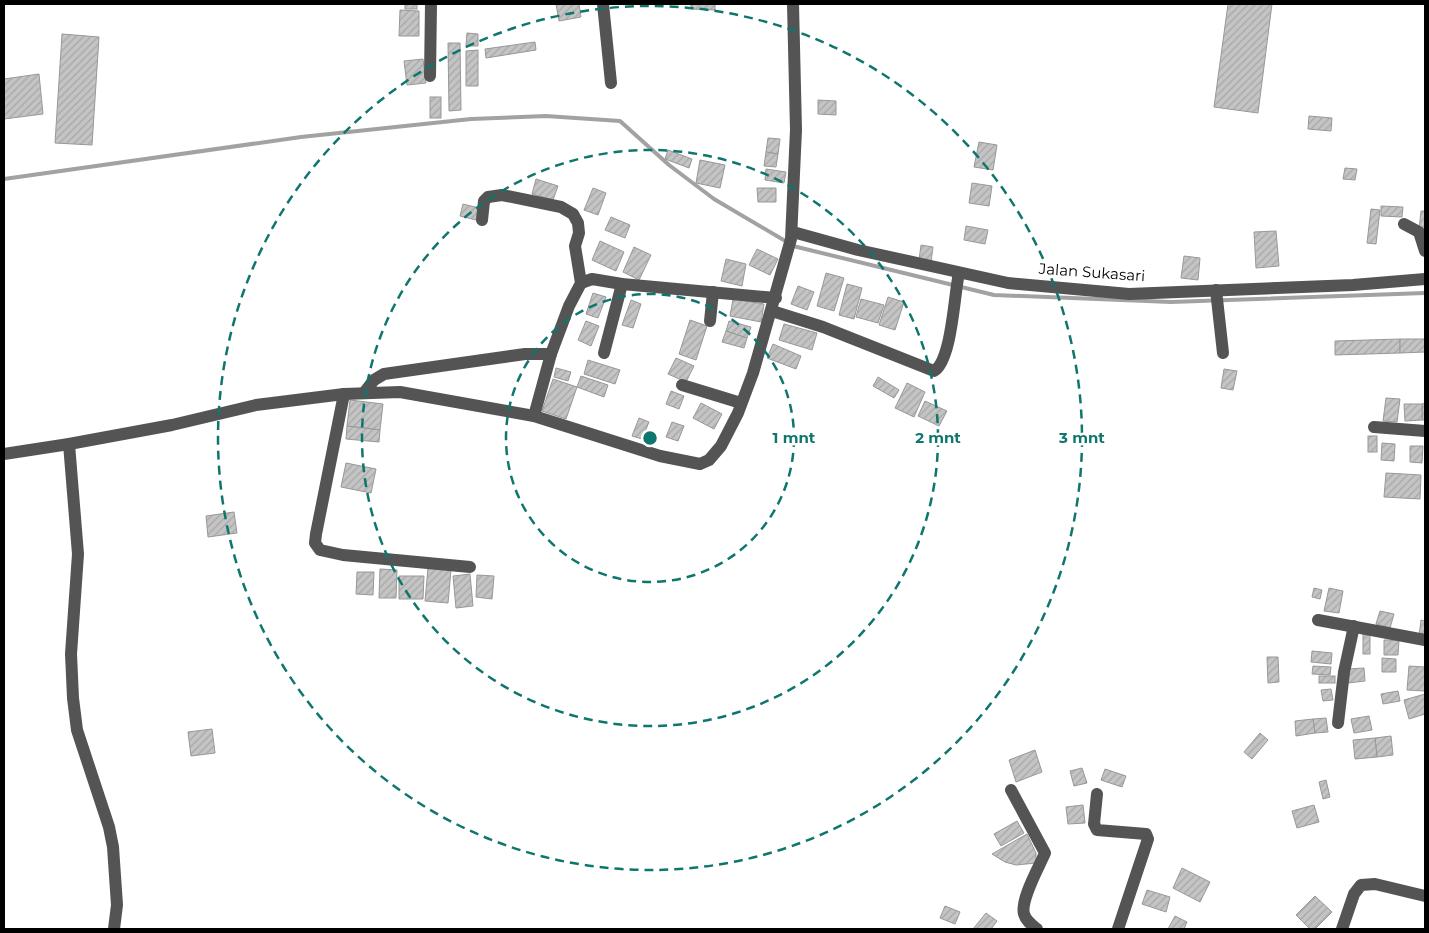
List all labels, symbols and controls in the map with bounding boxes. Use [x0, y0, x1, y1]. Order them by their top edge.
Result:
street label: Jalan Sukasari [1037, 259, 1146, 285]
text: 1 mnt [773, 428, 816, 447]
text: 2 mnt [915, 428, 961, 447]
text: 3 mnt [1058, 428, 1105, 447]
centre of rings [641, 429, 659, 447]

